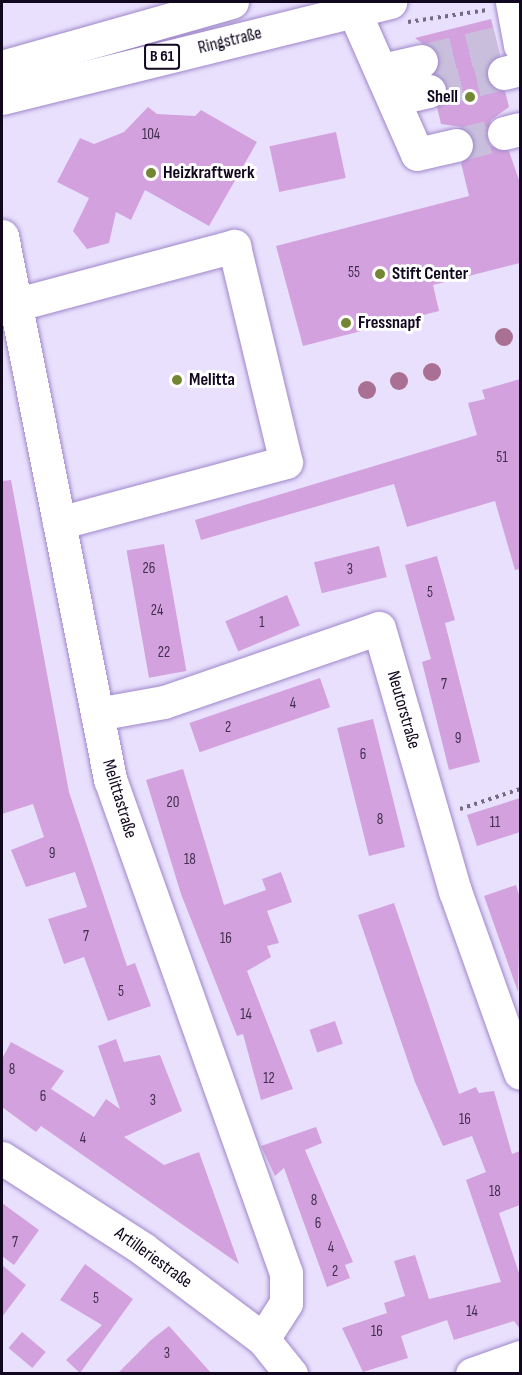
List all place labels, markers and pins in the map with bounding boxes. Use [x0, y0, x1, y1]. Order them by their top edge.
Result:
place label: Shell [427, 86, 458, 108]
marker: Shell [463, 90, 477, 104]
place label: Heizkraftwerk [163, 162, 254, 184]
marker: Heizkraftwerk [144, 166, 158, 180]
place label: Stift Center [392, 263, 468, 285]
marker: Stift Center [373, 267, 387, 281]
place label: Fressnapf [358, 312, 421, 334]
marker: Fressnapf [339, 316, 353, 330]
place label: Melitta [189, 369, 235, 391]
marker: Melitta [170, 373, 184, 387]

